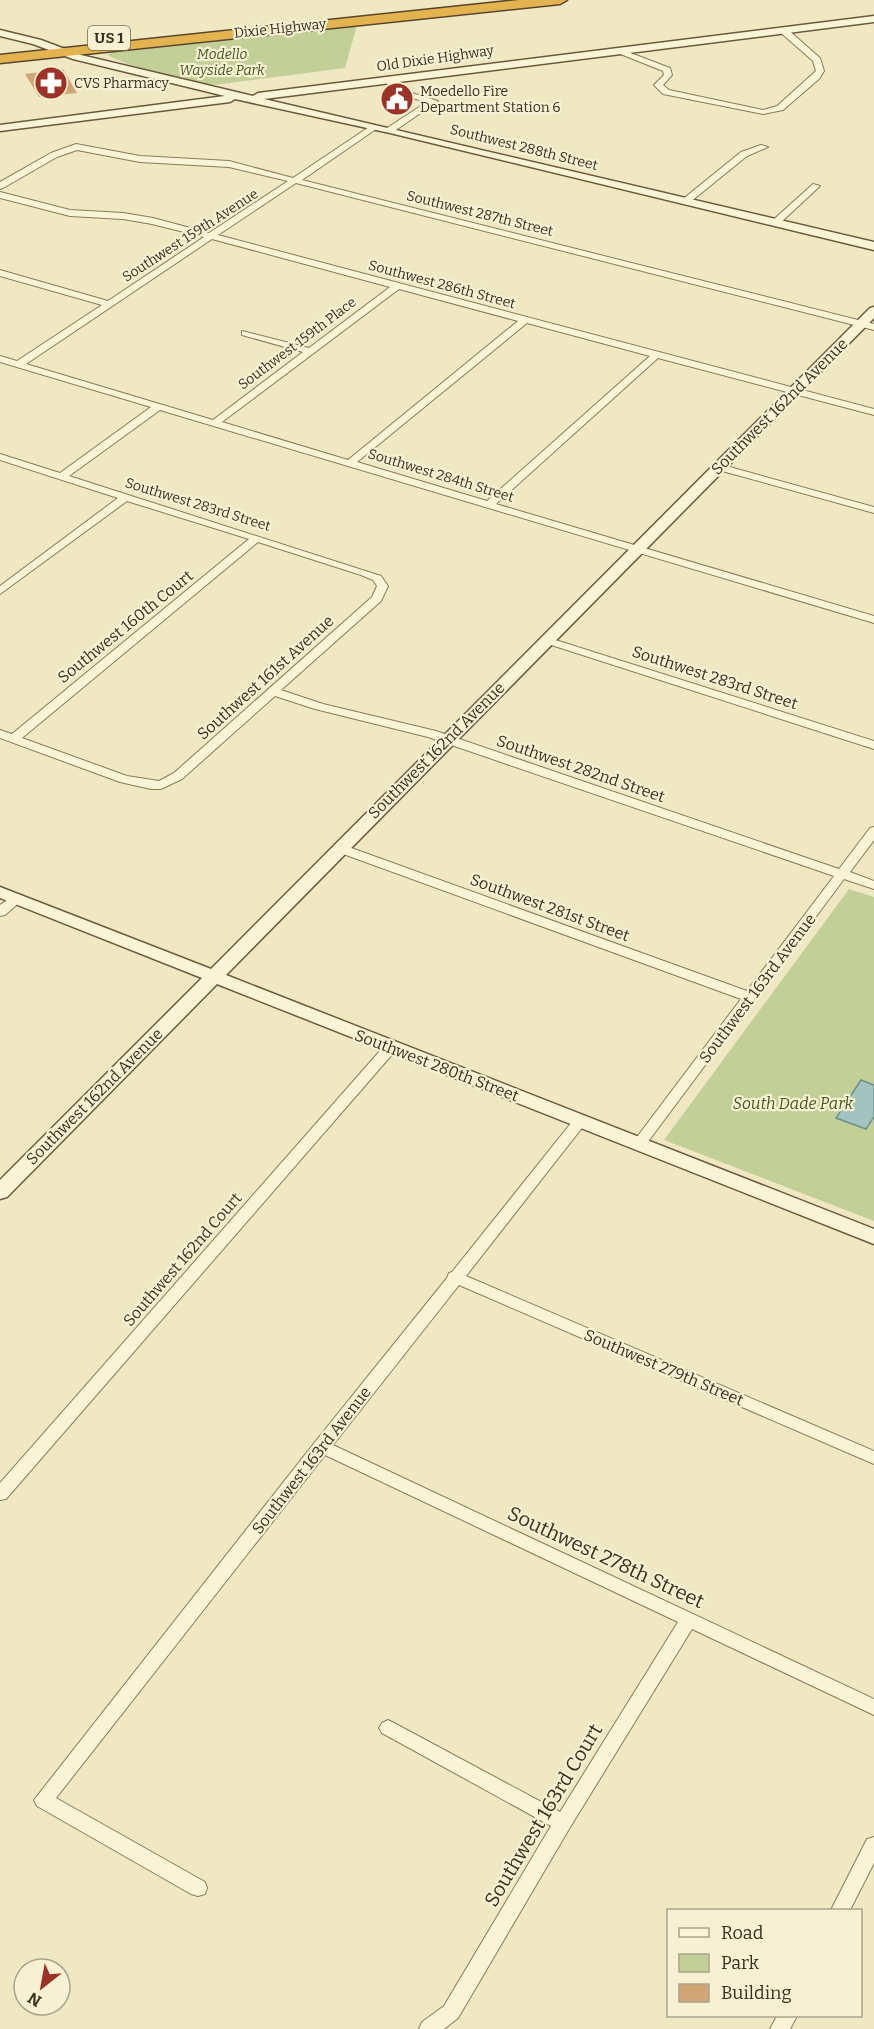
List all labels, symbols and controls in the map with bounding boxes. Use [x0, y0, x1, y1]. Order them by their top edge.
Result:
street label: Dixie Highway [233, 15, 328, 42]
road number: US 1 [88, 26, 130, 50]
street label: Old Dixie Highway [375, 42, 495, 75]
park label: Modello Wayside Park [179, 46, 265, 79]
pharmacy icon: CVS Pharmacy [33, 65, 69, 101]
place label: CVS Pharmacy [74, 75, 169, 92]
public building icon: Moedello Fire Department Station 6 [379, 81, 415, 117]
place label: Moedello Fire Department Station 6 [420, 83, 561, 116]
street label: Southwest 288th Street [448, 121, 600, 174]
street label: Southwest 159th Avenue [119, 185, 261, 286]
street label: Southwest 287th Street [405, 187, 555, 240]
street label: Southwest 286th Street [366, 257, 517, 312]
street label: Southwest 159th Place [235, 293, 360, 393]
street label: Southwest 162nd Avenue [707, 334, 852, 479]
street label: Southwest 284th Street [366, 445, 516, 506]
street label: Southwest 283rd Street [123, 474, 273, 535]
street label: Southwest 160th Court [54, 566, 197, 687]
street label: Southwest 161st Avenue [193, 611, 337, 744]
street label: Southwest 283rd Street [630, 642, 800, 713]
street label: Southwest 162nd Avenue [364, 678, 509, 823]
street label: Southwest 282nd Street [494, 731, 668, 806]
street label: Southwest 281st Street [468, 870, 632, 945]
street label: Southwest 163rd Avenue [695, 910, 820, 1067]
street label: Southwest 162nd Avenue [22, 1024, 167, 1169]
street label: Southwest 280th Street [352, 1025, 522, 1106]
park label: South Dade Park [733, 1094, 853, 1113]
street label: Southwest 162nd Court [119, 1189, 246, 1330]
street label: Southwest 279th Street [581, 1325, 747, 1410]
street label: Southwest 163rd Avenue [248, 1383, 375, 1538]
street label: Southwest 278th Street [504, 1501, 708, 1613]
street label: Southwest 163rd Court [479, 1719, 607, 1911]
legend [667, 1909, 862, 2017]
text: Road [721, 1922, 764, 1944]
text: Park [721, 1952, 760, 1974]
north arrow [12, 1957, 72, 2017]
text: Building [721, 1982, 792, 2004]
text: N [24, 1988, 45, 2011]

